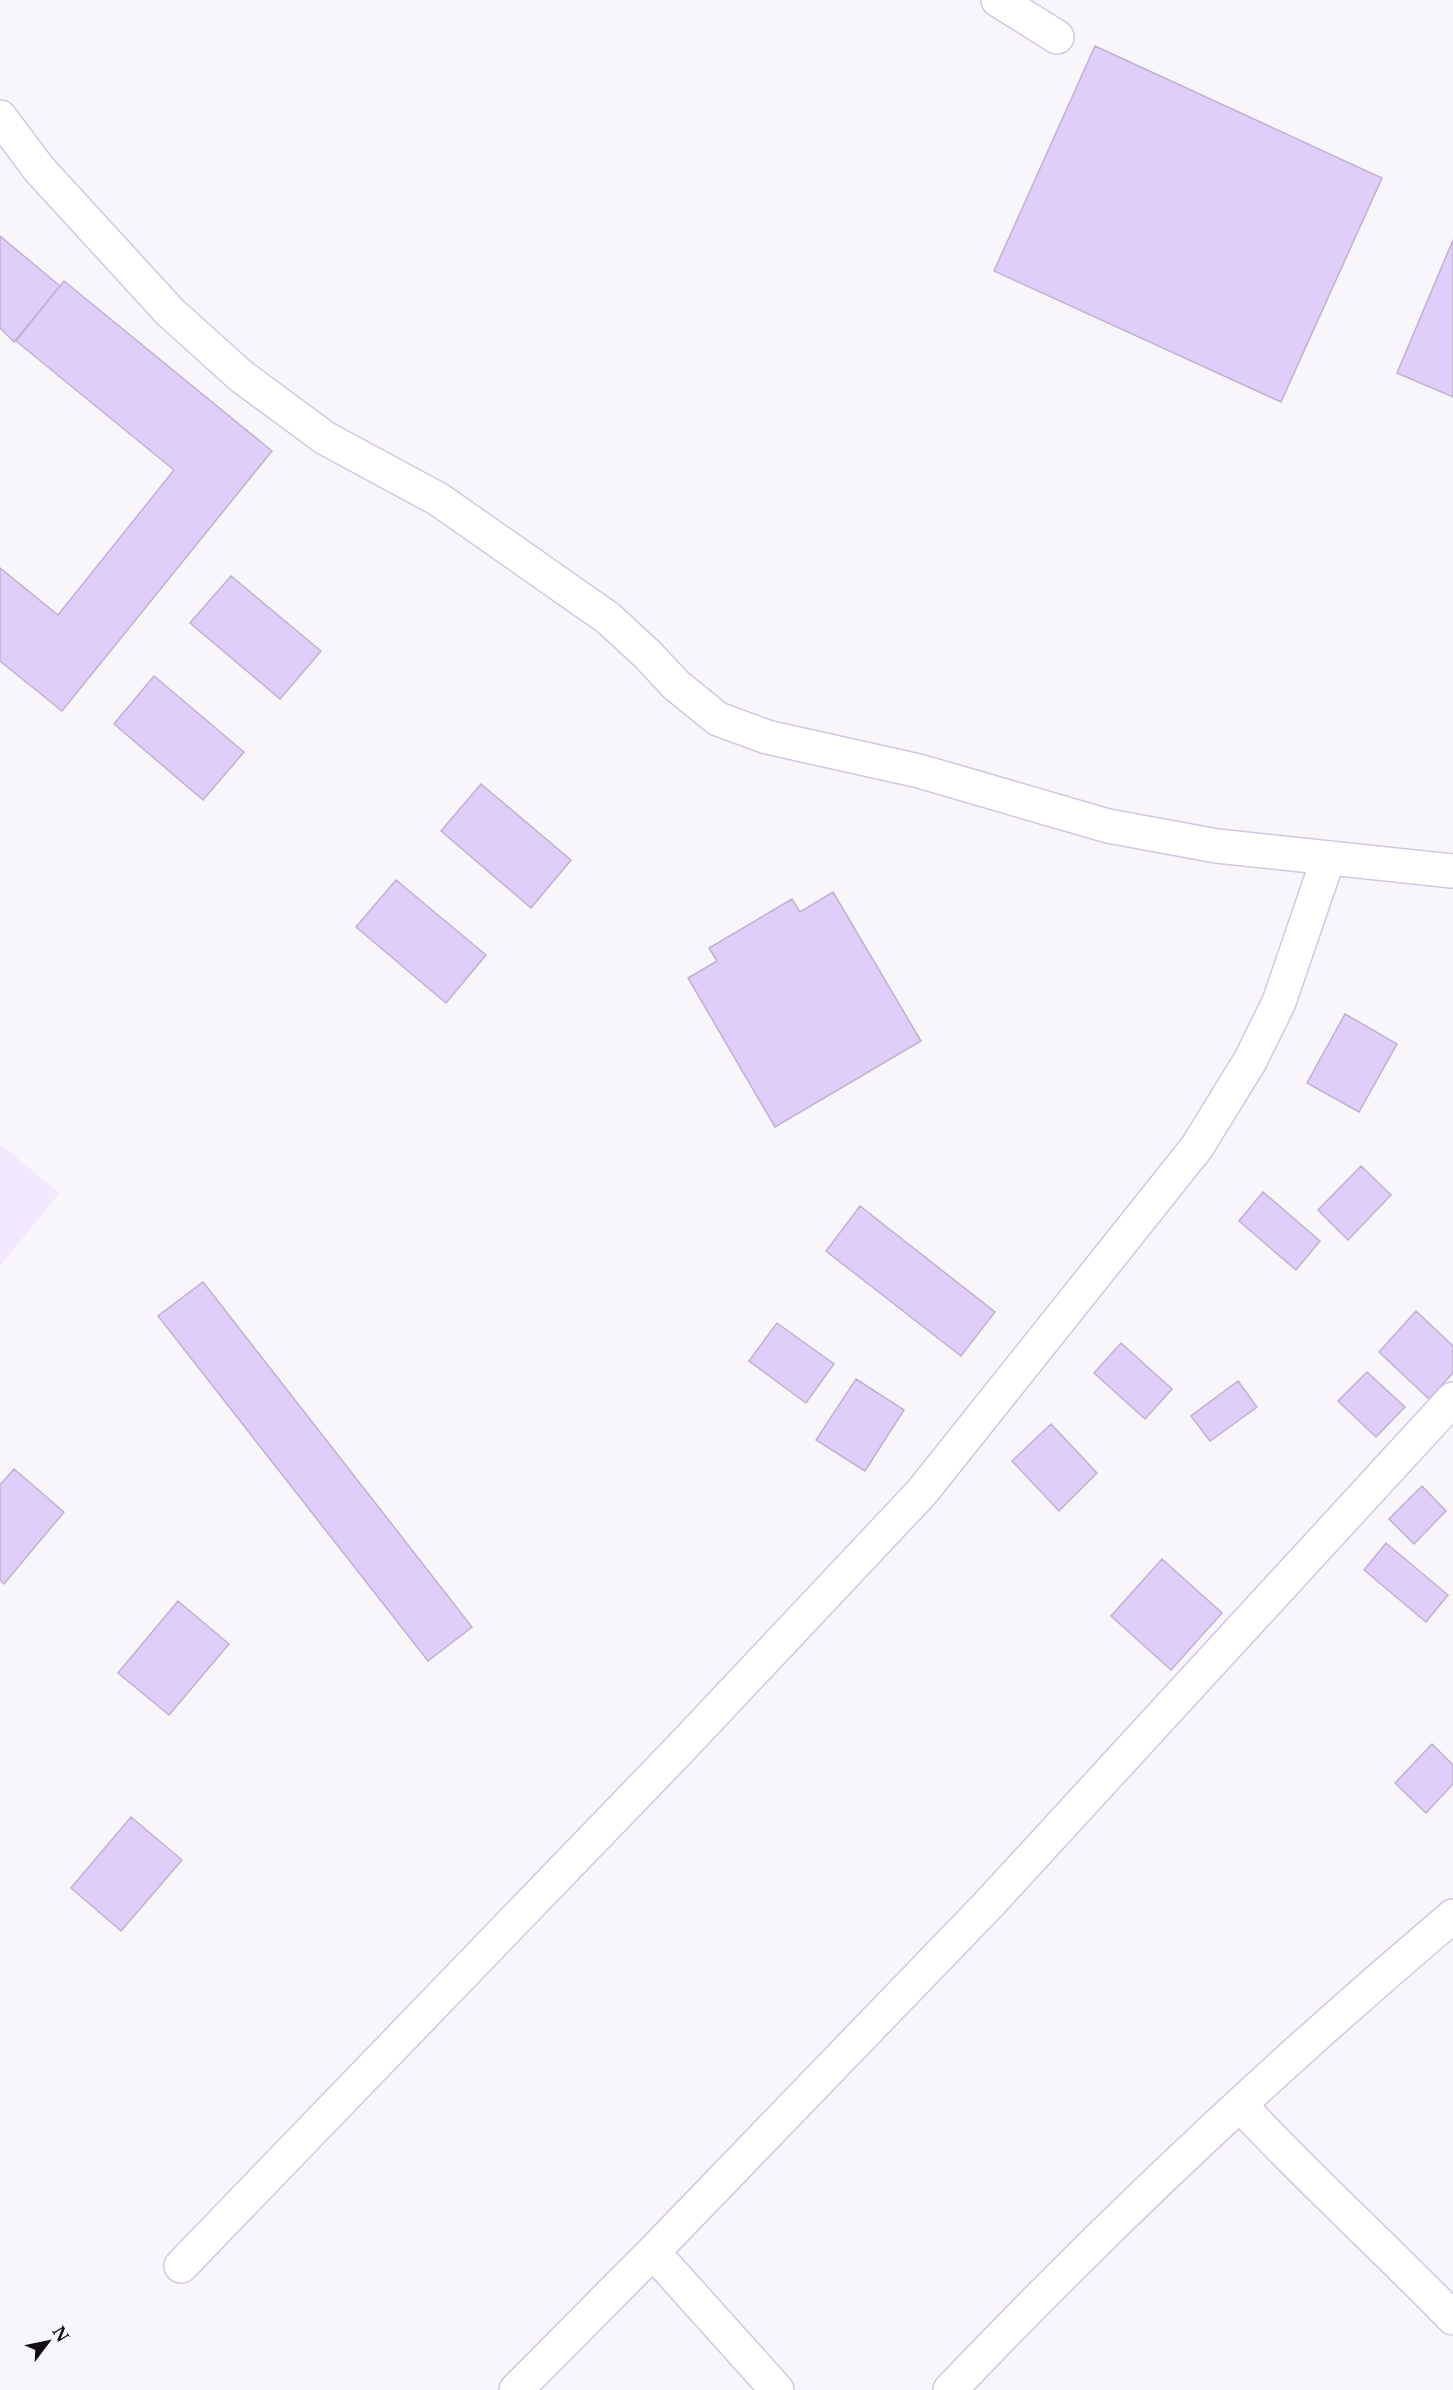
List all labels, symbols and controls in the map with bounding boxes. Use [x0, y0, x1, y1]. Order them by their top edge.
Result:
north arrow [18, 2312, 78, 2372]
text: N [48, 2322, 73, 2346]

